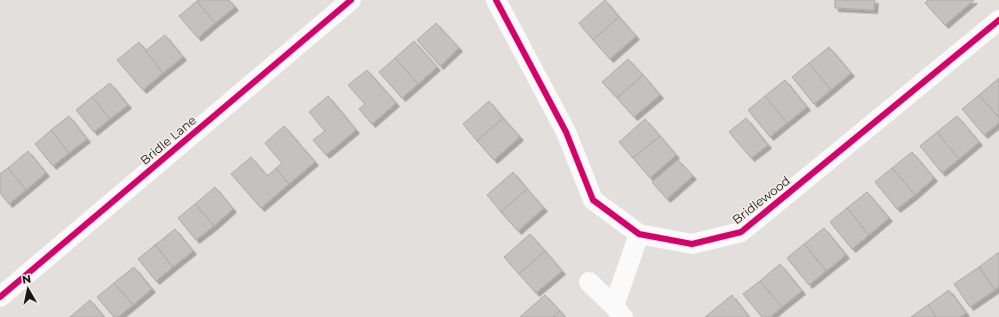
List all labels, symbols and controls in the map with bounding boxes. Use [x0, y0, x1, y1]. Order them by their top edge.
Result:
street label: Bridle Lane [137, 112, 199, 168]
street label: Bridlewood [729, 173, 793, 227]
north arrow [8, 269, 48, 309]
text: N [21, 272, 32, 287]

